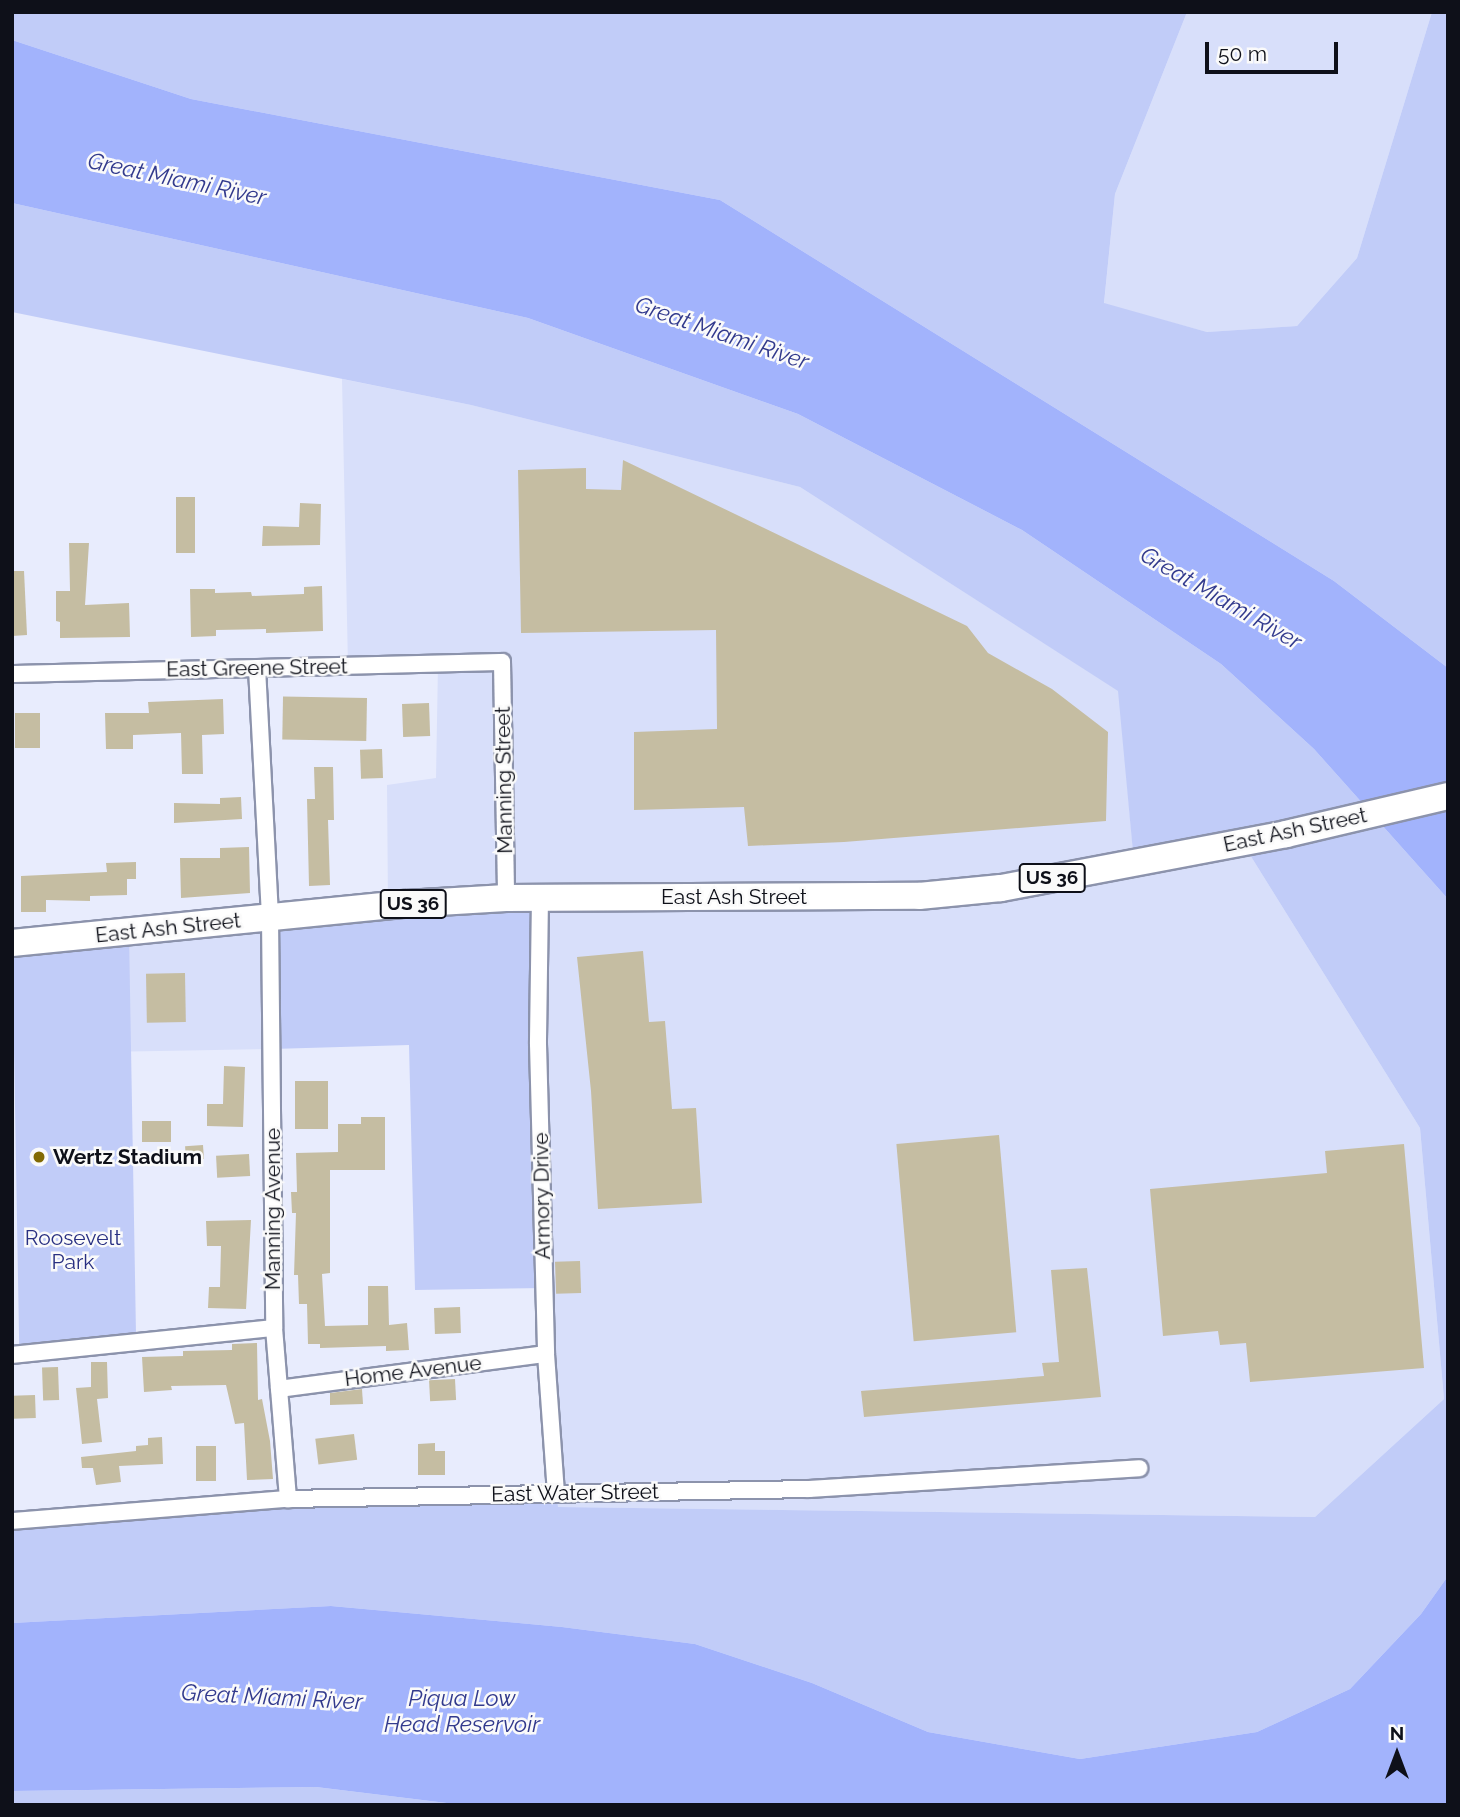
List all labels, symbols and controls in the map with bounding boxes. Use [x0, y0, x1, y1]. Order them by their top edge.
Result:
scale bar [1208, 28, 1341, 72]
text: 50 m [1218, 41, 1267, 66]
water label: Great Miami River [85, 147, 269, 211]
water label: Great Miami River [632, 290, 812, 376]
water label: Great Miami River [1135, 541, 1307, 655]
street label: East Greene Street [166, 654, 348, 682]
street label: Manning Street [490, 706, 518, 854]
street label: East Ash Street [1221, 802, 1369, 858]
road number: US 36 [1017, 862, 1087, 894]
street label: East Ash Street [661, 884, 807, 910]
road number: US 36 [378, 888, 448, 920]
street label: East Ash Street [94, 908, 242, 948]
street label: Manning Avenue [260, 1127, 286, 1291]
street label: Armory Drive [528, 1132, 556, 1260]
place label: Wertz Stadium [53, 1144, 202, 1170]
marker: Wertz Stadium [31, 1149, 47, 1165]
park label: Roosevelt Park [25, 1225, 121, 1275]
street label: Home Avenue [343, 1350, 483, 1392]
street label: East Water Street [490, 1479, 660, 1507]
water label: Great Miami River [181, 1678, 363, 1716]
water label: Piqua Low Head Reservoir [384, 1684, 540, 1738]
north arrow [1362, 1719, 1432, 1789]
text: N [1390, 1722, 1404, 1744]

